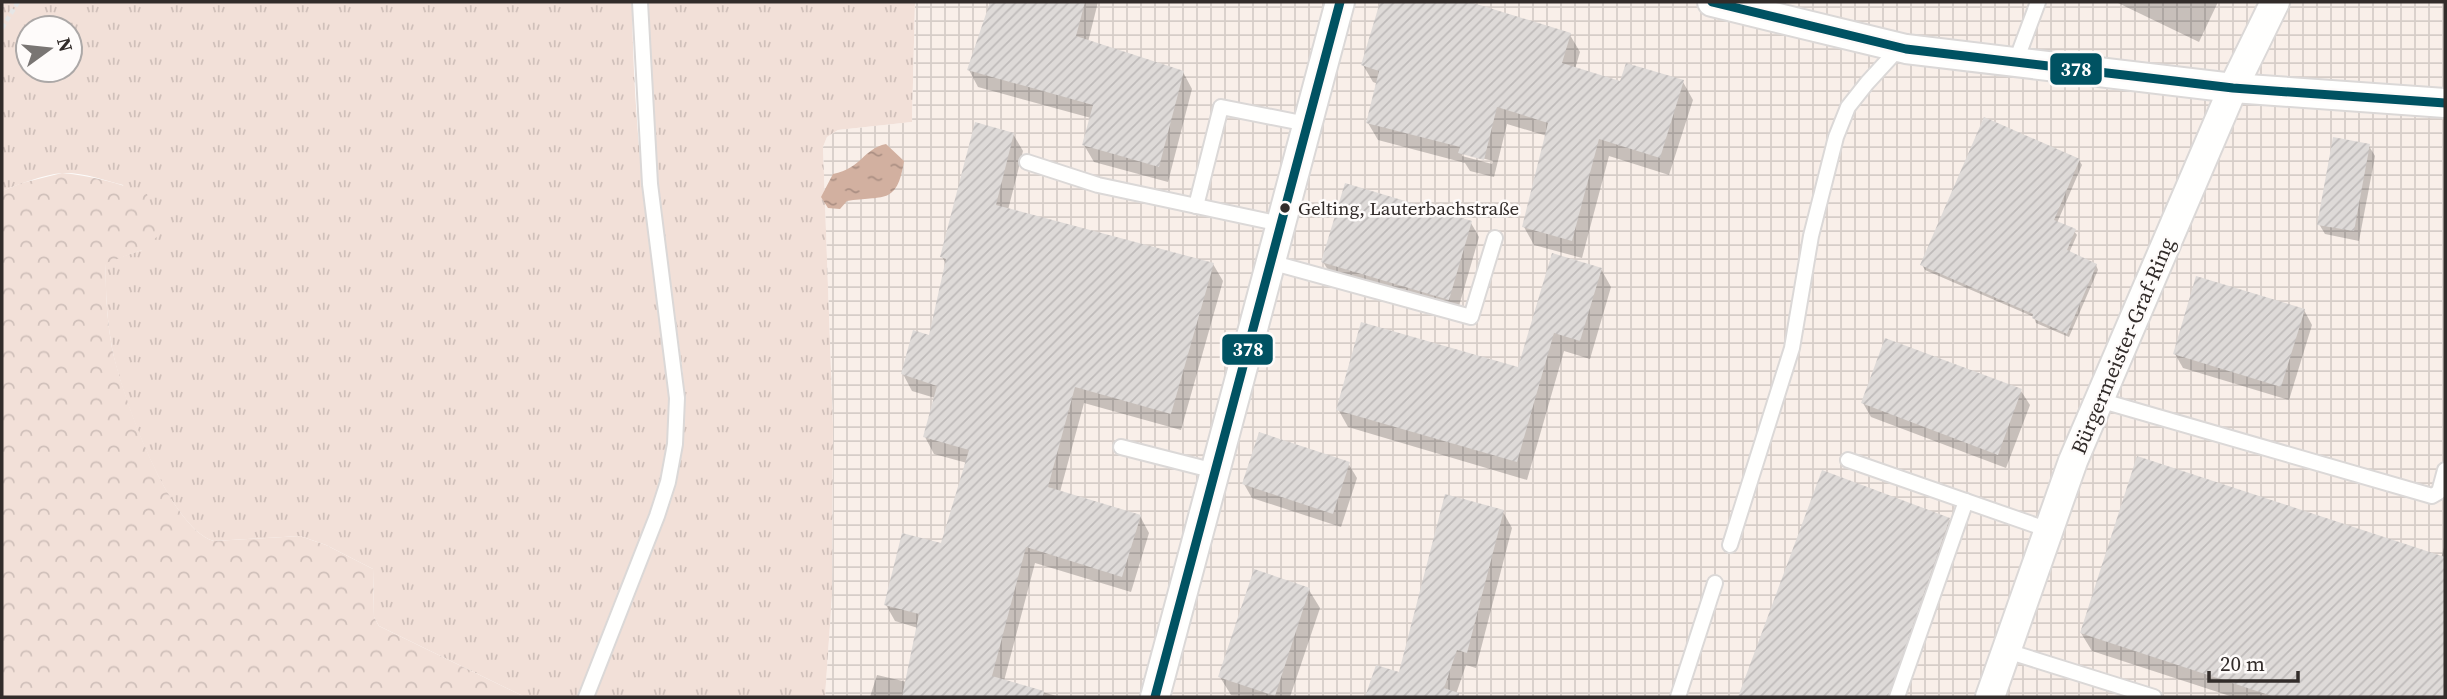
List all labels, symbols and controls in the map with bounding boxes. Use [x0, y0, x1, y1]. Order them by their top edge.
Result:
north arrow [14, 14, 84, 84]
text: N [51, 35, 80, 55]
line badge: 378 [2049, 52, 2103, 86]
text: 378 [2061, 56, 2091, 82]
place label: Gelting, Lauterbachstraße [1298, 195, 1519, 221]
marker: Gelting, Lauterbachstraße [1278, 201, 1292, 215]
street label: Bürgermeister-Graf-Ring [2064, 233, 2181, 459]
line badge: 378 [1221, 333, 1274, 366]
text: 378 [1233, 336, 1263, 362]
scale bar [2209, 640, 2298, 684]
text: 20 m [2220, 649, 2265, 678]

